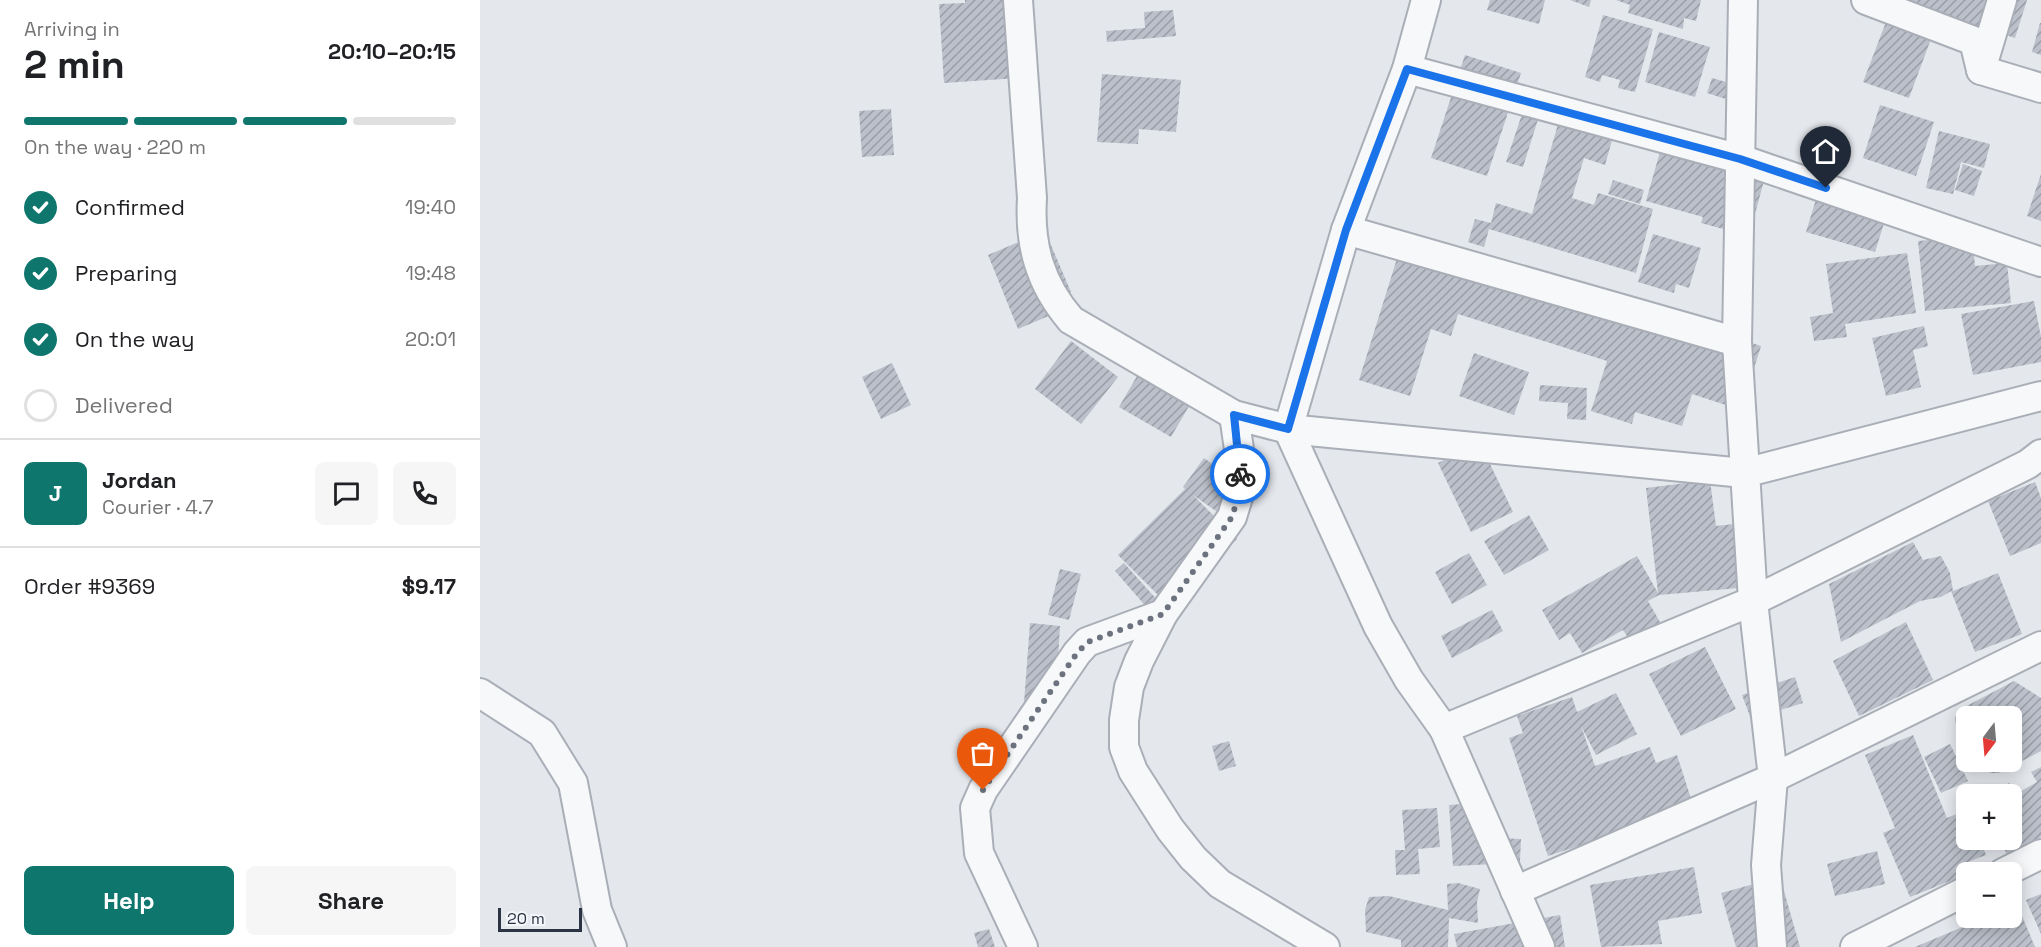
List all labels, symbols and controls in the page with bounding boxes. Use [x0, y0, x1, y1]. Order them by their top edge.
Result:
text: Arriving in [24, 16, 120, 42]
text: 20:10–20:15 [328, 37, 456, 65]
text: 2 min [24, 40, 125, 89]
pin [1800, 126, 1851, 188]
text: On the way · 220 m [24, 134, 206, 160]
icon: home [1809, 135, 1842, 168]
icon: check [24, 191, 57, 224]
text: Confirmed [75, 193, 185, 221]
text: 19:40 [405, 194, 456, 220]
icon: check [24, 257, 57, 290]
text: Preparing [75, 259, 177, 287]
text: 19:48 [405, 260, 456, 286]
icon: check [24, 323, 57, 356]
text: On the way [75, 325, 194, 353]
text: 20:01 [405, 326, 456, 352]
text: Delivered [75, 391, 173, 419]
courier [1210, 444, 1270, 504]
icon: bike [1224, 458, 1257, 491]
button: chat [315, 462, 378, 525]
button: phone [393, 462, 456, 525]
text: Jordan [102, 466, 177, 494]
text: J [49, 479, 62, 507]
text: Courier · 4.7 [102, 494, 213, 520]
text: Order #9369 [24, 572, 155, 600]
text: $9.17 [402, 572, 456, 600]
north arrow [1956, 706, 2022, 772]
map controls [1956, 706, 2022, 928]
pin [957, 728, 1008, 790]
icon: bag [966, 737, 999, 770]
button: + [1956, 784, 2022, 850]
button: − [1956, 862, 2022, 928]
button: Help [24, 866, 234, 935]
button: Share [246, 866, 456, 935]
scale bar [498, 905, 582, 932]
text: 20 m [507, 908, 545, 929]

